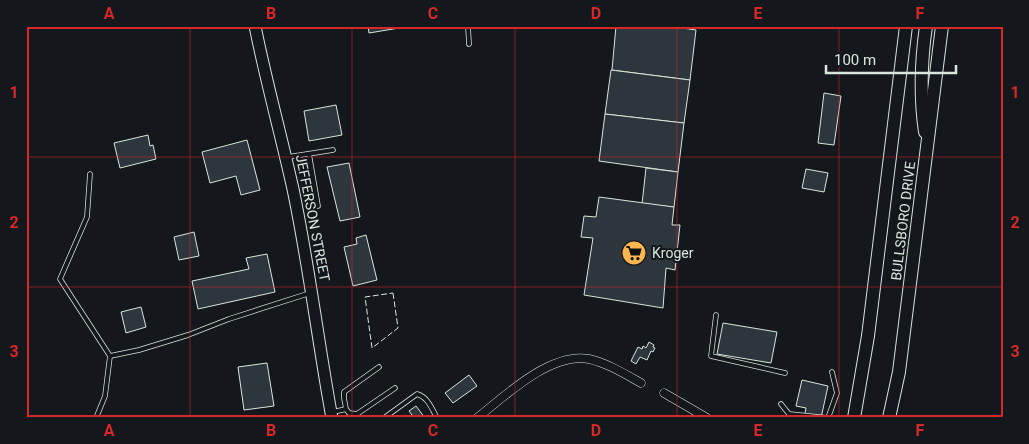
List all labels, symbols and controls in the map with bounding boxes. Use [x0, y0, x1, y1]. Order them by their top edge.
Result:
text: A [104, 4, 115, 23]
text: B [266, 4, 276, 23]
text: C [428, 4, 438, 23]
text: D [591, 4, 601, 23]
text: E [754, 4, 763, 23]
text: F [916, 4, 925, 23]
scale bar [826, 42, 956, 74]
text: 100 m [834, 51, 876, 69]
text: 1 [9, 83, 19, 102]
text: 1 [1010, 83, 1020, 102]
street label: JEFFERSON STREET [293, 153, 333, 283]
street label: BULLSBORO DRIVE [888, 161, 918, 281]
text: 2 [9, 213, 19, 232]
text: 2 [1010, 213, 1020, 232]
supermarket icon: Kroger [621, 240, 647, 266]
place label: Kroger [652, 245, 694, 261]
text: 3 [9, 342, 19, 361]
text: 3 [1010, 342, 1020, 361]
text: A [104, 421, 115, 440]
text: B [266, 421, 276, 440]
text: C [428, 421, 438, 440]
text: D [591, 421, 601, 440]
text: E [754, 421, 763, 440]
text: F [916, 421, 925, 440]

